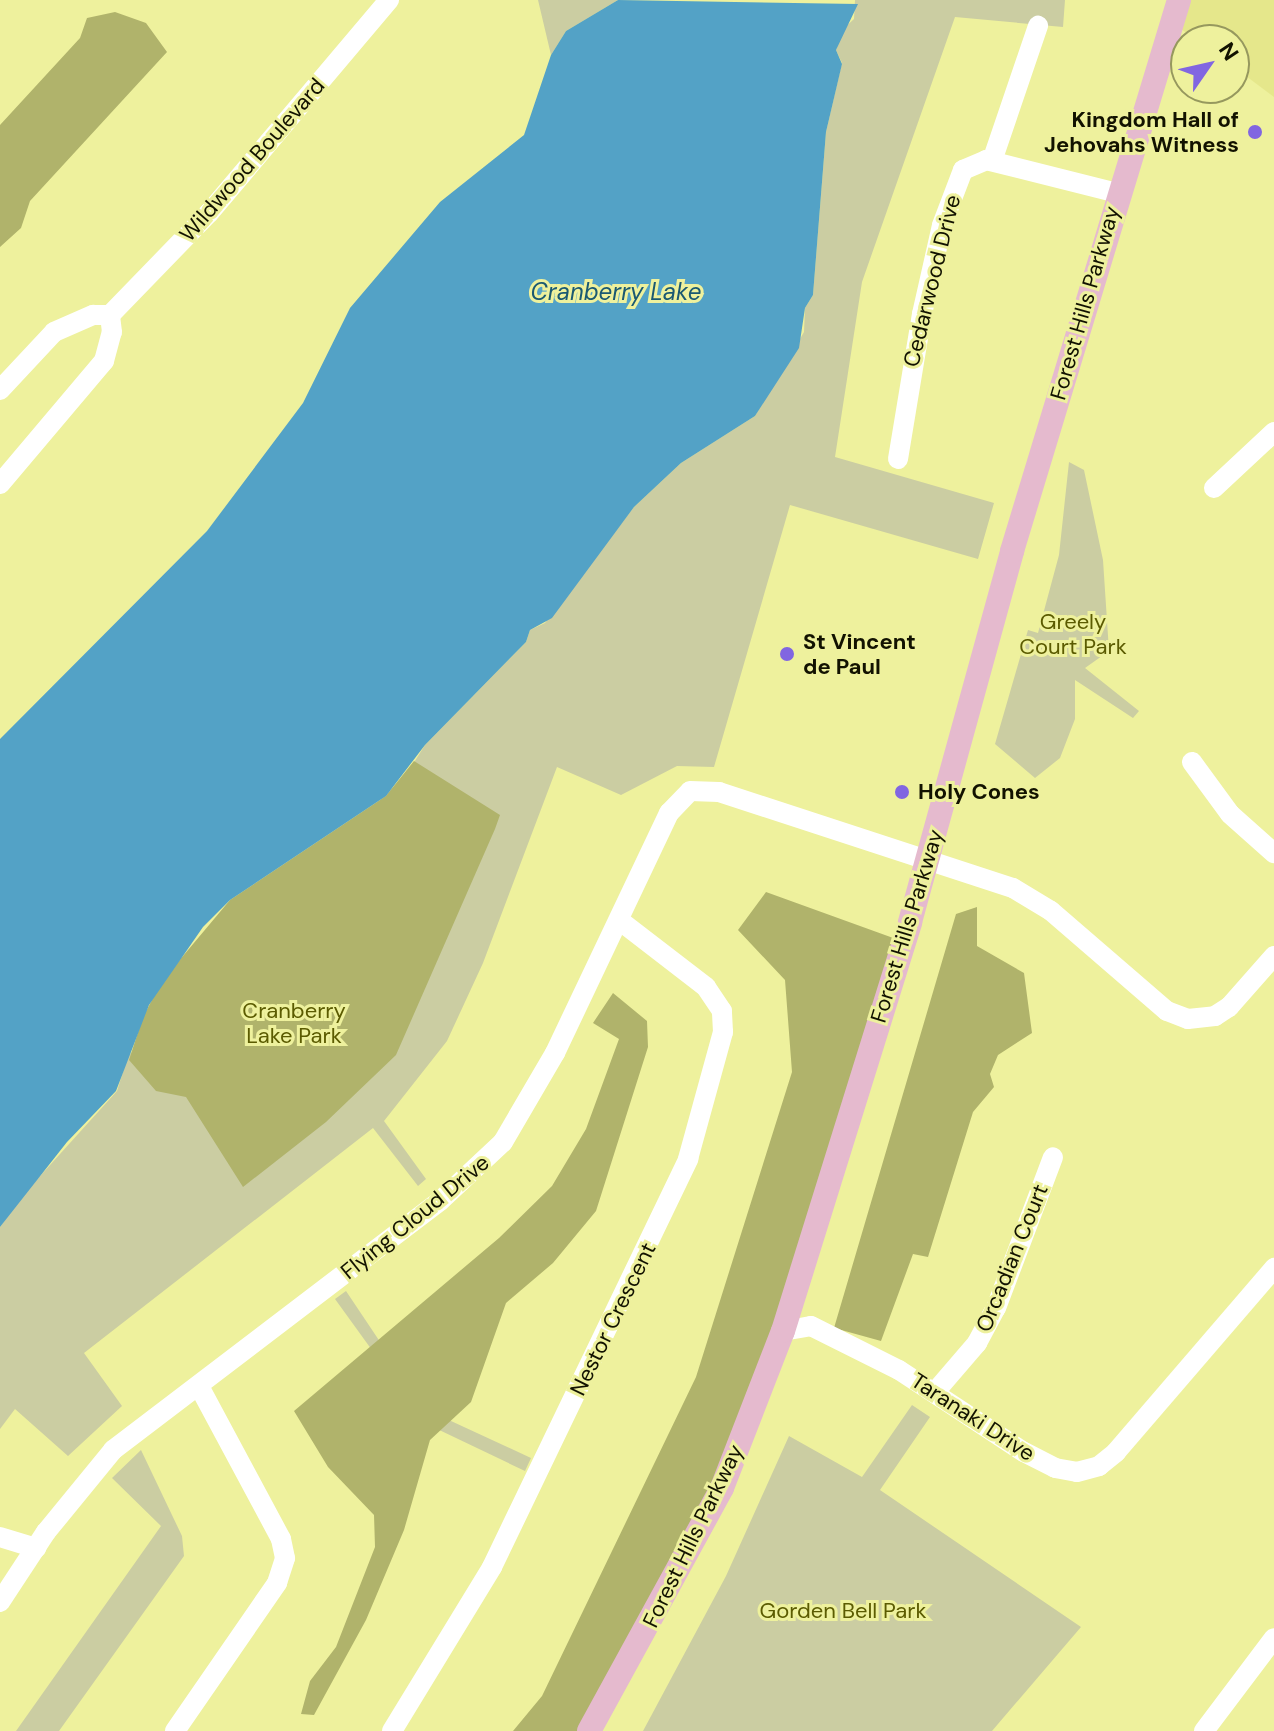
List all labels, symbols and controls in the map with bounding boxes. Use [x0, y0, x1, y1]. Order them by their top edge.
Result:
north arrow [1170, 24, 1250, 104]
text: N [1212, 37, 1245, 66]
street label: Wildwood Boulevard [174, 73, 330, 247]
place label: Kingdom Hall of Jehovahs Witness [1044, 106, 1239, 158]
marker: Kingdom Hall of Jehovahs Witness [1246, 123, 1264, 141]
street label: Cedarwood Drive [898, 192, 966, 370]
street label: Forest Hills Parkway [1045, 203, 1125, 403]
water label: Cranberry Lake [530, 278, 702, 306]
park label: Greely Court Park [1019, 608, 1127, 660]
place label: St Vincent de Paul [803, 628, 916, 680]
marker: St Vincent de Paul [778, 645, 796, 663]
place label: Holy Cones [918, 779, 1040, 805]
marker: Holy Cones [893, 783, 911, 801]
street label: Forest Hills Parkway [865, 826, 949, 1026]
park label: Cranberry Lake Park [242, 997, 346, 1048]
street label: Flying Cloud Drive [336, 1149, 494, 1285]
street label: Orcadian Court [970, 1180, 1054, 1336]
street label: Nestor Crescent [565, 1238, 661, 1400]
street label: Taranaki Drive [906, 1367, 1040, 1467]
street label: Forest Hills Parkway [637, 1440, 749, 1632]
park label: Gorden Bell Park [759, 1598, 927, 1624]

